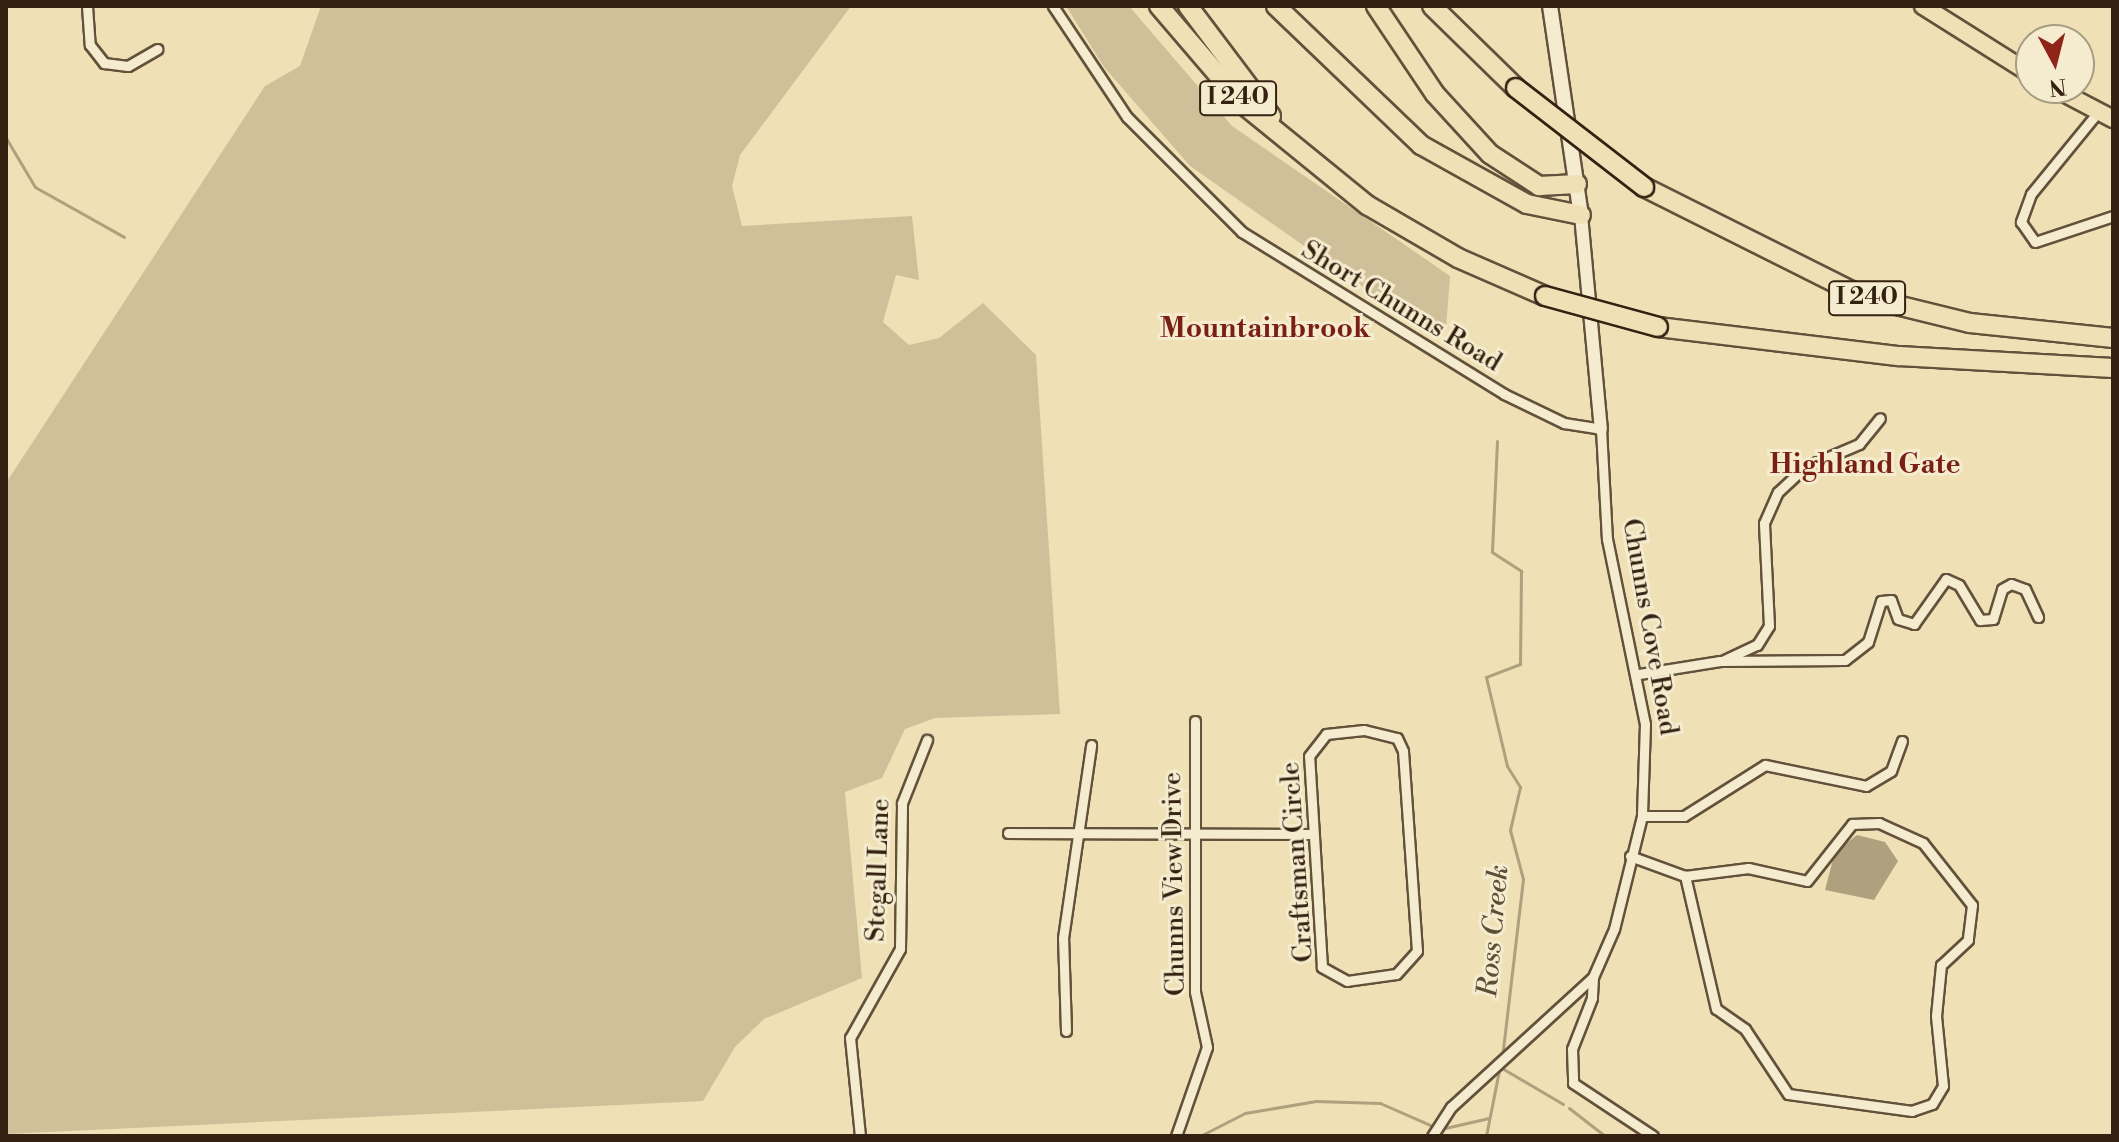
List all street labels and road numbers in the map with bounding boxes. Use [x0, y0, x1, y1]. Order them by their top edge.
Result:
road number: I 240 [1198, 78, 1278, 118]
street label: Short Chunns Road [1295, 235, 1507, 379]
road number: I 240 [1827, 278, 1907, 318]
street label: Chunns Cove Road [1615, 516, 1683, 738]
street label: Craftsman Circle [1275, 761, 1321, 963]
street label: Chunns View Drive [1157, 772, 1193, 996]
street label: Stegall Lane [861, 798, 897, 942]

